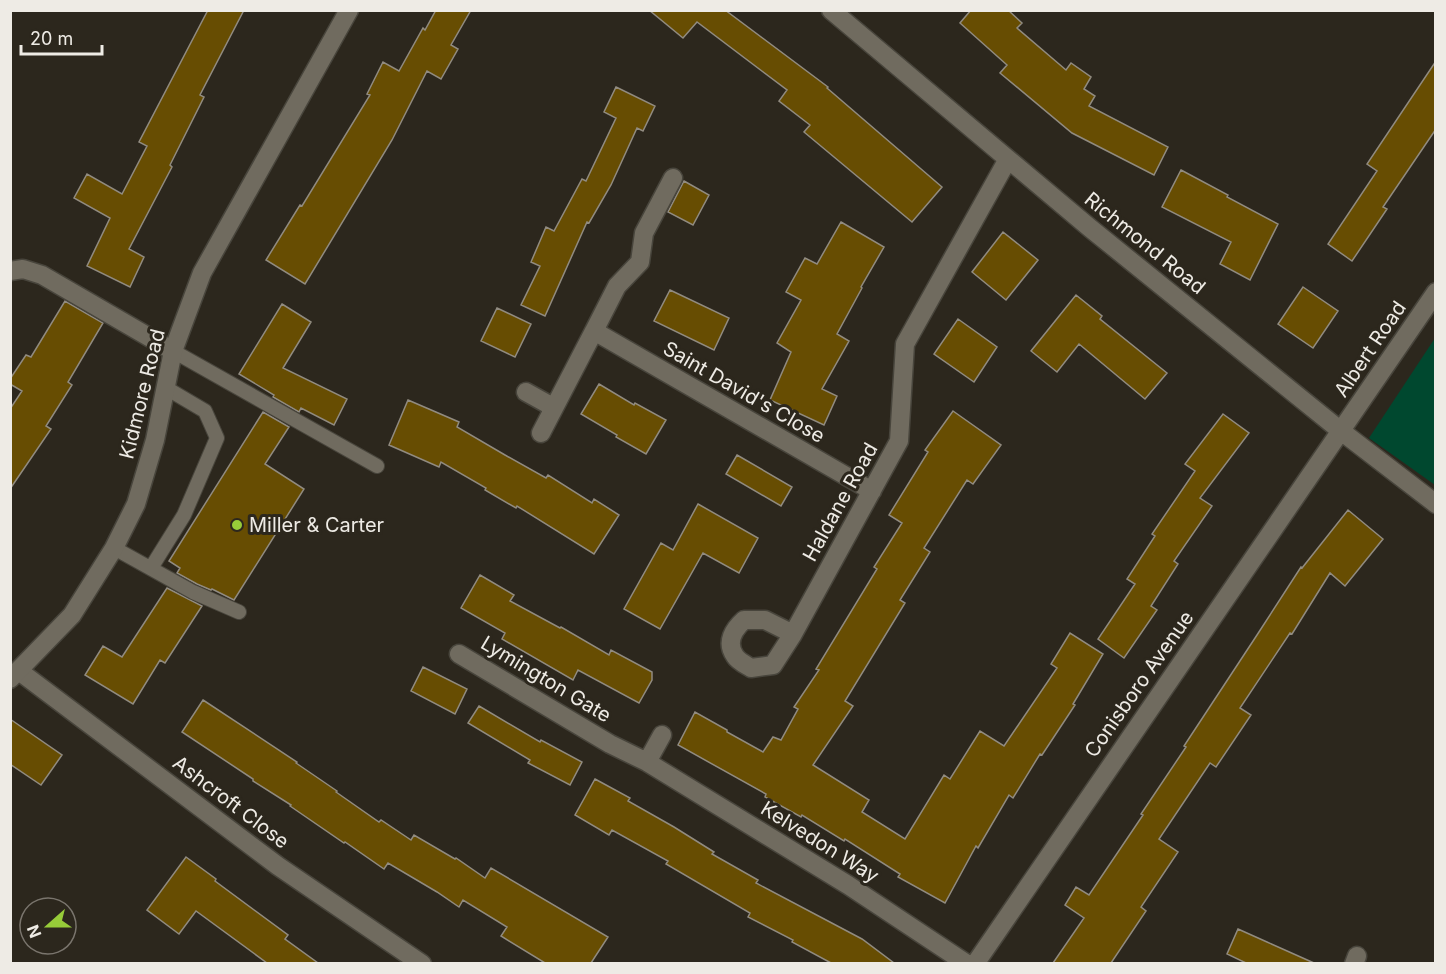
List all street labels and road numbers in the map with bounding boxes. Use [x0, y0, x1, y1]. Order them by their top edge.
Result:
street label: Richmond Road [1080, 187, 1210, 299]
street label: Albert Road [1329, 296, 1411, 402]
street label: Kidmore Road [114, 327, 170, 461]
street label: Saint David's Close [659, 336, 829, 448]
street label: Haldane Road [798, 439, 882, 565]
street label: Conisboro Avenue [1080, 606, 1198, 762]
street label: Lymington Gate [477, 631, 615, 727]
street label: Ashcroft Close [168, 750, 294, 854]
street label: Kelvedon Way [757, 796, 883, 888]

